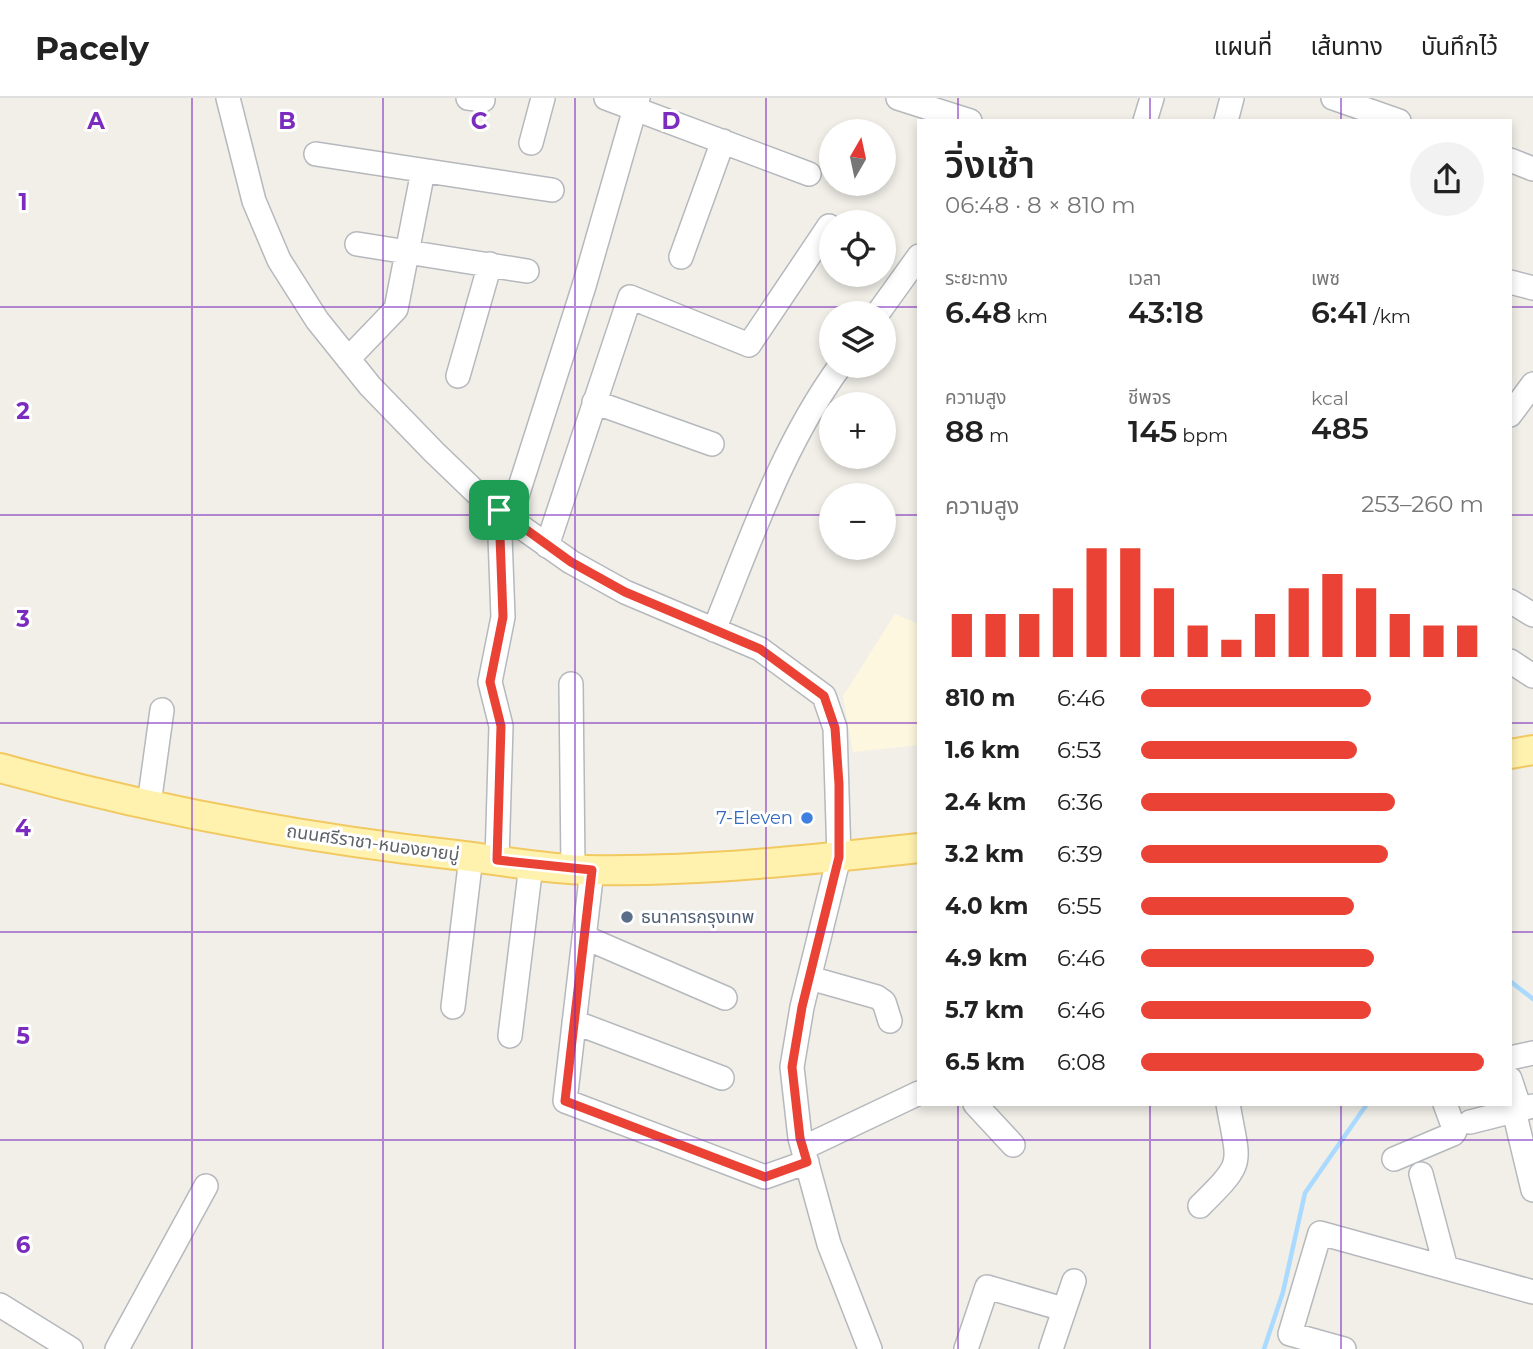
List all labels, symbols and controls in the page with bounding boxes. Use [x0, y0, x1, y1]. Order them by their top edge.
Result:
text: Pacely [35, 28, 149, 68]
text: แผนที่ [1214, 32, 1272, 61]
text: เส้นทาง [1310, 32, 1383, 61]
text: บันทึกไว้ [1421, 32, 1498, 61]
text: A [86, 107, 105, 135]
text: B [278, 107, 296, 135]
text: C [471, 107, 488, 135]
text: D [662, 107, 681, 135]
north arrow [819, 119, 896, 196]
map controls [819, 119, 896, 560]
text: วิ่งเช้า [945, 141, 1035, 188]
button: share [1410, 142, 1484, 216]
text: 1 [18, 188, 28, 216]
text: 06:48 · 8 × 810 m [945, 191, 1136, 219]
button: locate [819, 210, 896, 287]
text: ระยะทาง [945, 267, 1008, 290]
text: เวลา [1128, 267, 1161, 290]
text: เพซ [1311, 267, 1340, 290]
text: 6.48 [945, 294, 1012, 331]
text: 43:18 [1128, 294, 1204, 331]
text: 6:41 [1311, 294, 1368, 331]
button: layers [819, 301, 896, 378]
text: km [1012, 305, 1048, 328]
text: /km [1368, 305, 1411, 328]
text: ความสูง [945, 386, 1006, 409]
text: ชีพจร [1128, 386, 1171, 409]
text: kcal [1311, 387, 1349, 410]
button: + [819, 392, 896, 469]
text: 2 [16, 397, 30, 425]
text: 485 [1311, 410, 1369, 447]
text: 88 [945, 413, 984, 450]
text: 145 [1128, 413, 1177, 450]
text: m [984, 424, 1009, 447]
text: bpm [1177, 424, 1228, 447]
pin [469, 480, 529, 540]
button: − [819, 483, 896, 560]
text: 253–260 m [1361, 490, 1484, 518]
icon: arrive [480, 491, 518, 529]
text: ความสูง [945, 492, 1019, 520]
text: 3 [15, 605, 30, 633]
text: 810 m [945, 684, 1015, 712]
text: 6:46 [1057, 684, 1105, 712]
text: 1.6 km [945, 736, 1020, 764]
text: 6:53 [1057, 736, 1102, 764]
text: 2.4 km [945, 788, 1026, 816]
text: 6:36 [1057, 788, 1103, 816]
place label: 7-Eleven [716, 807, 793, 829]
marker: 7-Eleven [799, 810, 815, 826]
text: 4 [15, 814, 31, 842]
street label: ถนนศรีราชา-หนองยายบู่ [285, 820, 461, 867]
text: 3.2 km [945, 840, 1024, 868]
text: 6:39 [1057, 840, 1103, 868]
text: 4.0 km [945, 892, 1028, 920]
text: 6:55 [1057, 892, 1102, 920]
place label: ธนาคารกรุงเทพ [641, 906, 754, 928]
marker: ธนาคารกรุงเทพ [619, 909, 635, 925]
text: 4.9 km [945, 944, 1028, 972]
text: 6:46 [1057, 944, 1105, 972]
text: 5.7 km [945, 996, 1024, 1024]
text: 6:46 [1057, 996, 1105, 1024]
text: 5 [16, 1022, 30, 1050]
text: 6.5 km [945, 1048, 1025, 1076]
text: 6:08 [1057, 1048, 1106, 1076]
text: 6 [16, 1231, 31, 1259]

